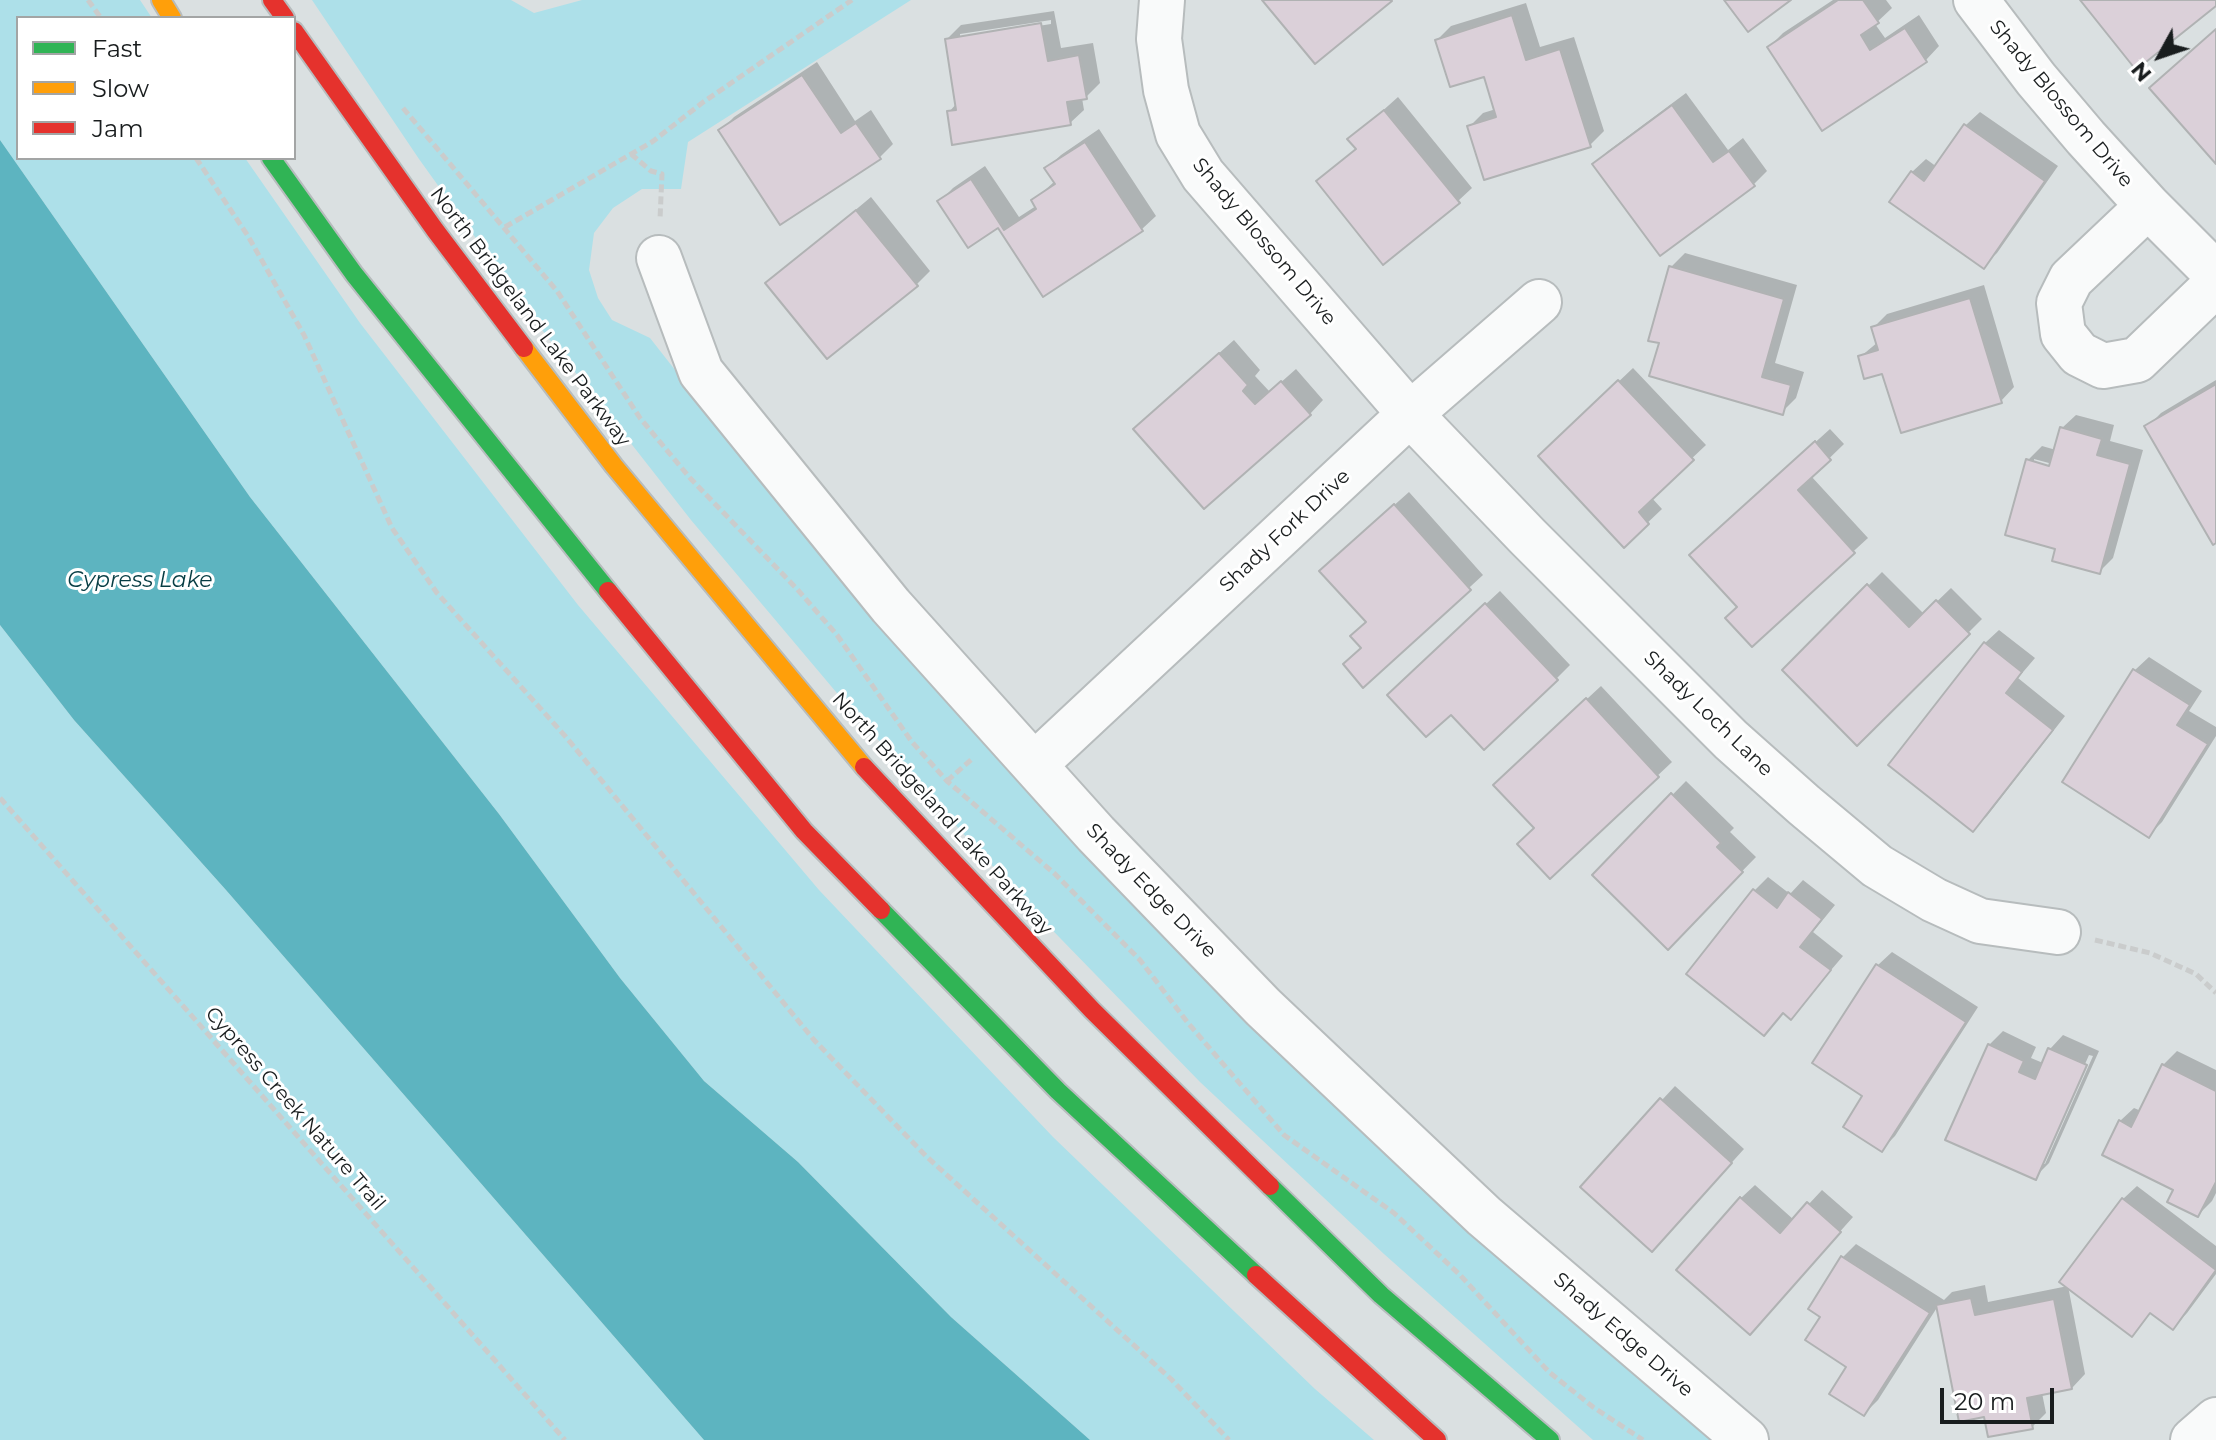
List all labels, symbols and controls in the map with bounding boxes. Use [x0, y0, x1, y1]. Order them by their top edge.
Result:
street label: Shady Blossom Drive [1984, 15, 2138, 193]
legend [16, 16, 296, 160]
north arrow [2120, 16, 2200, 96]
text: Fast [92, 34, 142, 63]
text: N [2125, 56, 2157, 87]
text: Slow [92, 74, 149, 103]
text: Jam [92, 114, 144, 143]
street label: Shady Blossom Drive [1187, 153, 1341, 331]
street label: North Bridgeland Lake Parkway [425, 183, 635, 451]
street label: Shady Fork Drive [1215, 464, 1355, 598]
water label: Cypress Lake [67, 568, 213, 594]
street label: Shady Loch Lane [1638, 646, 1778, 782]
street label: North Bridgeland Lake Parkway [827, 688, 1057, 940]
street label: Shady Edge Drive [1081, 819, 1221, 963]
street label: Cypress Creek Nature Trail [200, 1002, 390, 1216]
street label: Shady Edge Drive [1548, 1268, 1698, 1402]
scale bar [1944, 1372, 2058, 1422]
text: 20 m [1954, 1387, 2015, 1416]

